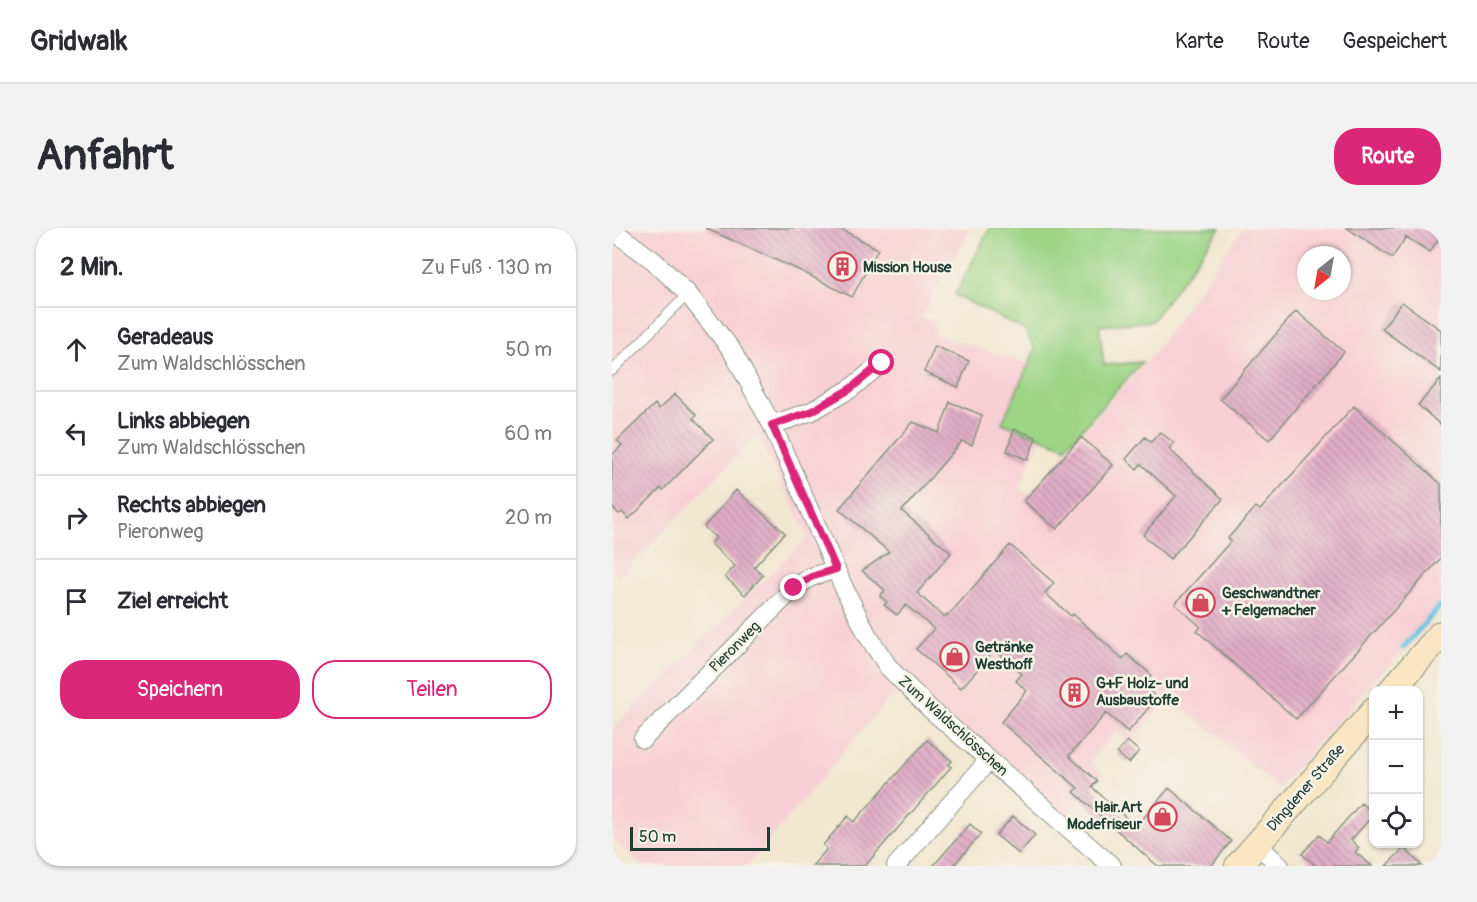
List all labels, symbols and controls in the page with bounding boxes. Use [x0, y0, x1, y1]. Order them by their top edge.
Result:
text: Gridwalk [30, 24, 128, 59]
text: Karte [1175, 28, 1224, 55]
text: Route [1257, 28, 1310, 55]
text: Gespeichert [1343, 28, 1447, 55]
button: Route [1334, 128, 1441, 185]
text: Anfahrt [36, 130, 174, 182]
north arrow [1297, 246, 1351, 300]
text: 2 Min. [60, 251, 124, 283]
building icon: Mission House [826, 251, 858, 283]
text: Zu Fuß · 130 m [421, 255, 552, 280]
place label: Mission House [863, 258, 952, 277]
text: Geradeaus [117, 323, 213, 351]
icon: ahead [60, 333, 93, 366]
text: 50 m [505, 337, 552, 362]
route start [868, 349, 894, 375]
text: Zum Waldschlösschen [117, 351, 306, 376]
text: Links abbiegen [117, 407, 250, 435]
icon: left [60, 417, 93, 450]
text: 60 m [505, 421, 552, 446]
text: Zum Waldschlösschen [117, 435, 306, 460]
text: Rechts abbiegen [117, 491, 266, 519]
icon: right [60, 501, 93, 534]
text: 20 m [505, 505, 552, 530]
text: Pieronweg [117, 519, 203, 544]
route end [780, 574, 806, 600]
place label: Geschwandtner + Felgemacher [1221, 584, 1321, 620]
icon: arrive [60, 585, 93, 618]
shop icon: Geschwandtner + Felgemacher [1185, 586, 1217, 618]
text: Ziel erreicht [117, 587, 228, 615]
street label: Pieronweg [705, 617, 765, 677]
place label: Getränke Westhoff [975, 638, 1034, 674]
shop icon: Getränke Westhoff [938, 640, 970, 672]
button: Speichern [60, 660, 300, 719]
button: Teilen [312, 660, 552, 719]
street label: Zum Waldschlösschen [894, 672, 1012, 780]
place label: G+F Holz- und Ausbaustoffe [1096, 674, 1189, 710]
building icon: G+F Holz- und Ausbaustoffe [1059, 676, 1091, 708]
map controls [1369, 686, 1423, 848]
button: + [1369, 686, 1423, 740]
street label: Dingdener Straße [1263, 740, 1350, 836]
button: − [1369, 740, 1423, 794]
button: locate [1369, 794, 1423, 848]
place label: Hair.Art Modefriseur [1067, 798, 1143, 834]
shop icon: Hair.Art Modefriseur [1147, 800, 1179, 832]
scale bar [630, 824, 770, 852]
text: 50 m [639, 827, 676, 847]

